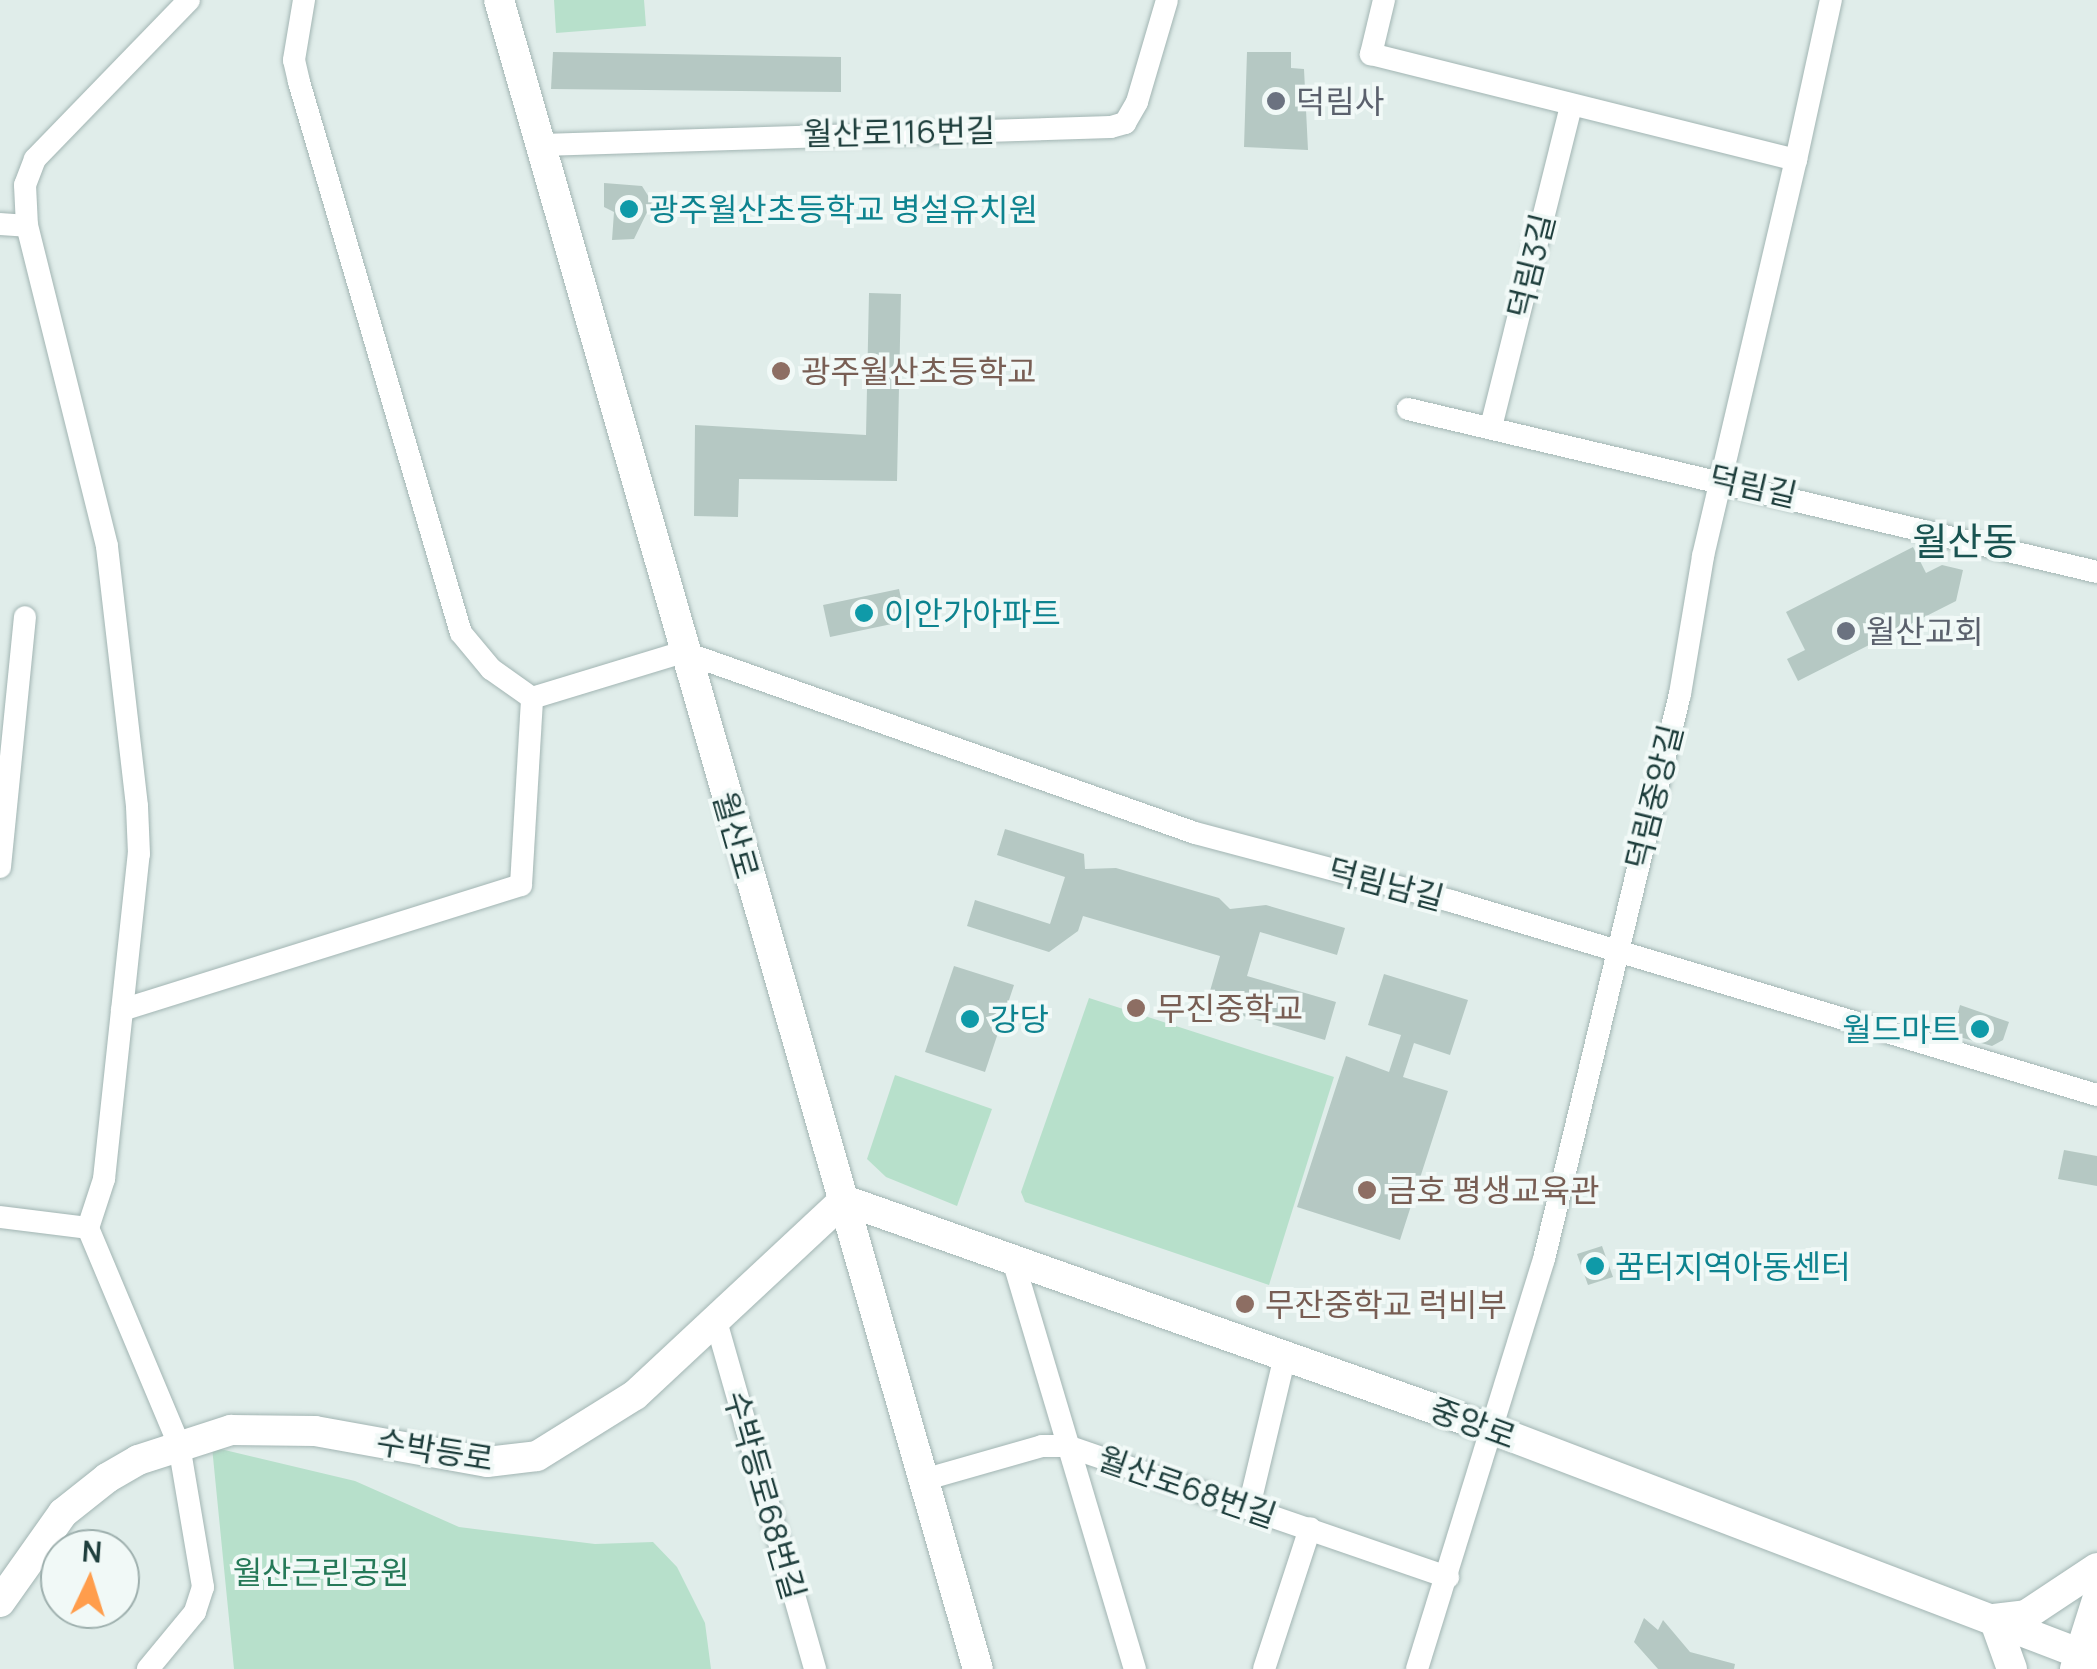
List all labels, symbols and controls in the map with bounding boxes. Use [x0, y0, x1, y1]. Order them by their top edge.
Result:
place label: 덕림사 [1296, 82, 1384, 120]
marker: 덕림사 [1265, 90, 1287, 112]
street label: 월산로116번길 [803, 111, 995, 153]
place label: 광주월산초등학교 병설유치원 [649, 190, 1038, 228]
marker: 광주월산초등학교 병설유치원 [618, 198, 640, 220]
street label: 덕림3길 [1500, 210, 1562, 322]
place label: 광주월산초등학교 [801, 352, 1037, 390]
marker: 광주월산초등학교 [770, 360, 792, 382]
street label: 덕림길 [1706, 457, 1800, 515]
district label: 월산동 [1913, 518, 2017, 564]
place label: 이안가아파트 [884, 594, 1061, 632]
marker: 이안가아파트 [853, 602, 875, 624]
place label: 월산교회 [1866, 612, 1984, 650]
marker: 월산교회 [1835, 620, 1857, 642]
street label: 덕림중앙길 [1618, 721, 1690, 873]
street label: 월산로 [705, 787, 767, 883]
street label: 덕림남길 [1324, 850, 1448, 918]
place label: 무진중학교 [1156, 989, 1303, 1027]
marker: 무진중학교 [1125, 997, 1147, 1019]
place label: 강당 [990, 1000, 1049, 1038]
marker: 강당 [959, 1008, 981, 1030]
place label: 월드마트 [1842, 1010, 1960, 1048]
marker: 월드마트 [1969, 1018, 1991, 1040]
place label: 금호 평생교육관 [1387, 1171, 1599, 1209]
marker: 금호 평생교육관 [1356, 1179, 1378, 1201]
place label: 꿈터지역아동센터 [1615, 1247, 1851, 1285]
marker: 꿈터지역아동센터 [1584, 1255, 1606, 1277]
place label: 무잔중학교 럭비부 [1265, 1285, 1507, 1323]
marker: 무잔중학교 럭비부 [1234, 1293, 1256, 1315]
street label: 수박등로68번길 [717, 1386, 813, 1604]
street label: 중앙로 [1425, 1390, 1521, 1456]
street label: 수박등로 [374, 1422, 496, 1478]
street label: 월산로68번길 [1093, 1439, 1281, 1535]
north arrow [40, 1529, 140, 1629]
text: N [81, 1531, 103, 1571]
park label: 월산근린공원 [233, 1553, 409, 1591]

